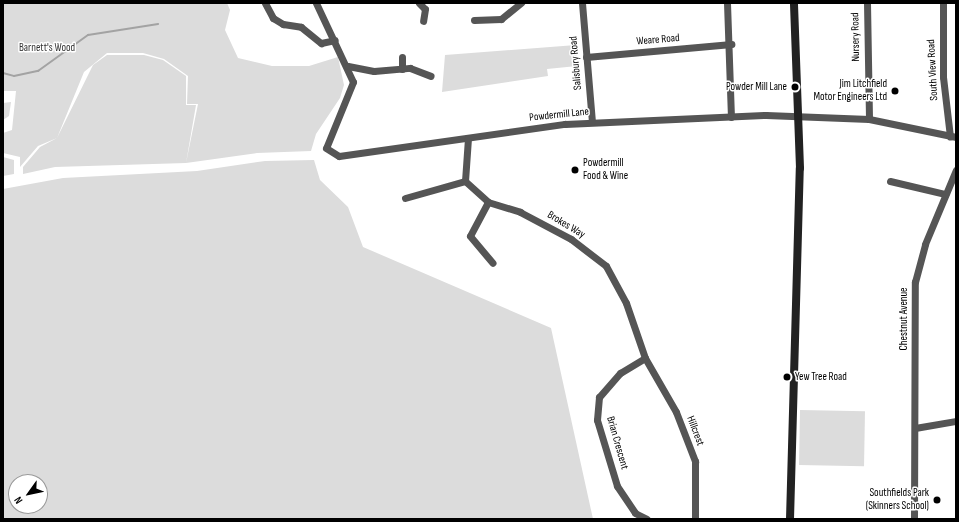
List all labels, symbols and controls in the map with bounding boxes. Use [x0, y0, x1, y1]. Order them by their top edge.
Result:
street label: Nursery Road [849, 12, 863, 62]
street label: Weare Road [636, 32, 680, 48]
street label: Salisbury Road [567, 36, 585, 90]
street label: South View Road [925, 39, 941, 101]
park label: Barnett's Wood [19, 41, 75, 55]
place label: Jim Litchfield Motor Engineers Ltd [813, 78, 887, 104]
place label: Powder Mill Lane [726, 80, 787, 94]
marker: Powder Mill Lane [790, 82, 800, 92]
marker: Jim Litchfield Motor Engineers Ltd [890, 86, 900, 96]
street label: Powdermill Lane [529, 105, 589, 125]
place label: Powdermill Food & Wine [583, 157, 628, 183]
marker: Powdermill Food & Wine [570, 165, 580, 175]
street label: Brokes Way [545, 209, 587, 241]
street label: Chestnut Avenue [897, 287, 911, 351]
place label: Yew Tree Road [795, 370, 847, 384]
marker: Yew Tree Road [782, 372, 792, 382]
street label: Hillcrest [683, 414, 707, 448]
street label: Brian Crescent [603, 415, 631, 471]
north arrow [8, 474, 48, 514]
place label: Southfields Park (Skinners School) [866, 487, 929, 513]
text: N [11, 494, 25, 506]
marker: Southfields Park (Skinners School) [932, 495, 942, 505]

